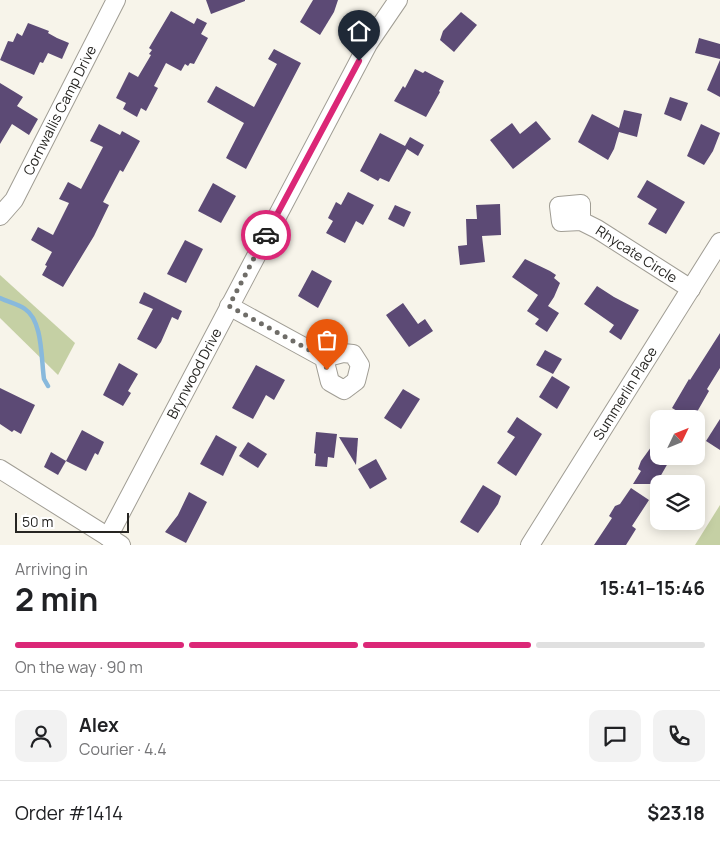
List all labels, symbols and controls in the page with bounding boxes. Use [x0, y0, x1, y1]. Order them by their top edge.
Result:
pin [338, 10, 380, 61]
icon: home [345, 17, 373, 45]
street label: Cornwallis Camp Drive [18, 42, 100, 178]
courier [241, 210, 291, 260]
icon: car [252, 221, 280, 249]
street label: Rhycate Circle [592, 221, 681, 287]
pin [306, 319, 348, 370]
street label: Brynwood Drive [162, 324, 226, 422]
icon: bag [313, 326, 341, 354]
street label: Summerlin Place [588, 343, 661, 443]
north arrow [650, 410, 705, 465]
map controls [650, 410, 705, 530]
button: layers [650, 475, 705, 530]
scale bar [15, 510, 129, 533]
text: 50 m [22, 512, 53, 531]
text: Arriving in [15, 558, 88, 580]
text: 15:41–15:46 [600, 575, 705, 601]
text: 2 min [15, 577, 98, 621]
text: On the way · 90 m [15, 656, 143, 678]
button: person [15, 710, 67, 762]
button: chat [589, 710, 641, 762]
button: phone [653, 710, 705, 762]
text: Alex [79, 712, 119, 738]
text: Courier · 4.4 [79, 738, 167, 760]
text: Order #1414 [15, 800, 123, 826]
text: $23.18 [647, 800, 705, 826]

